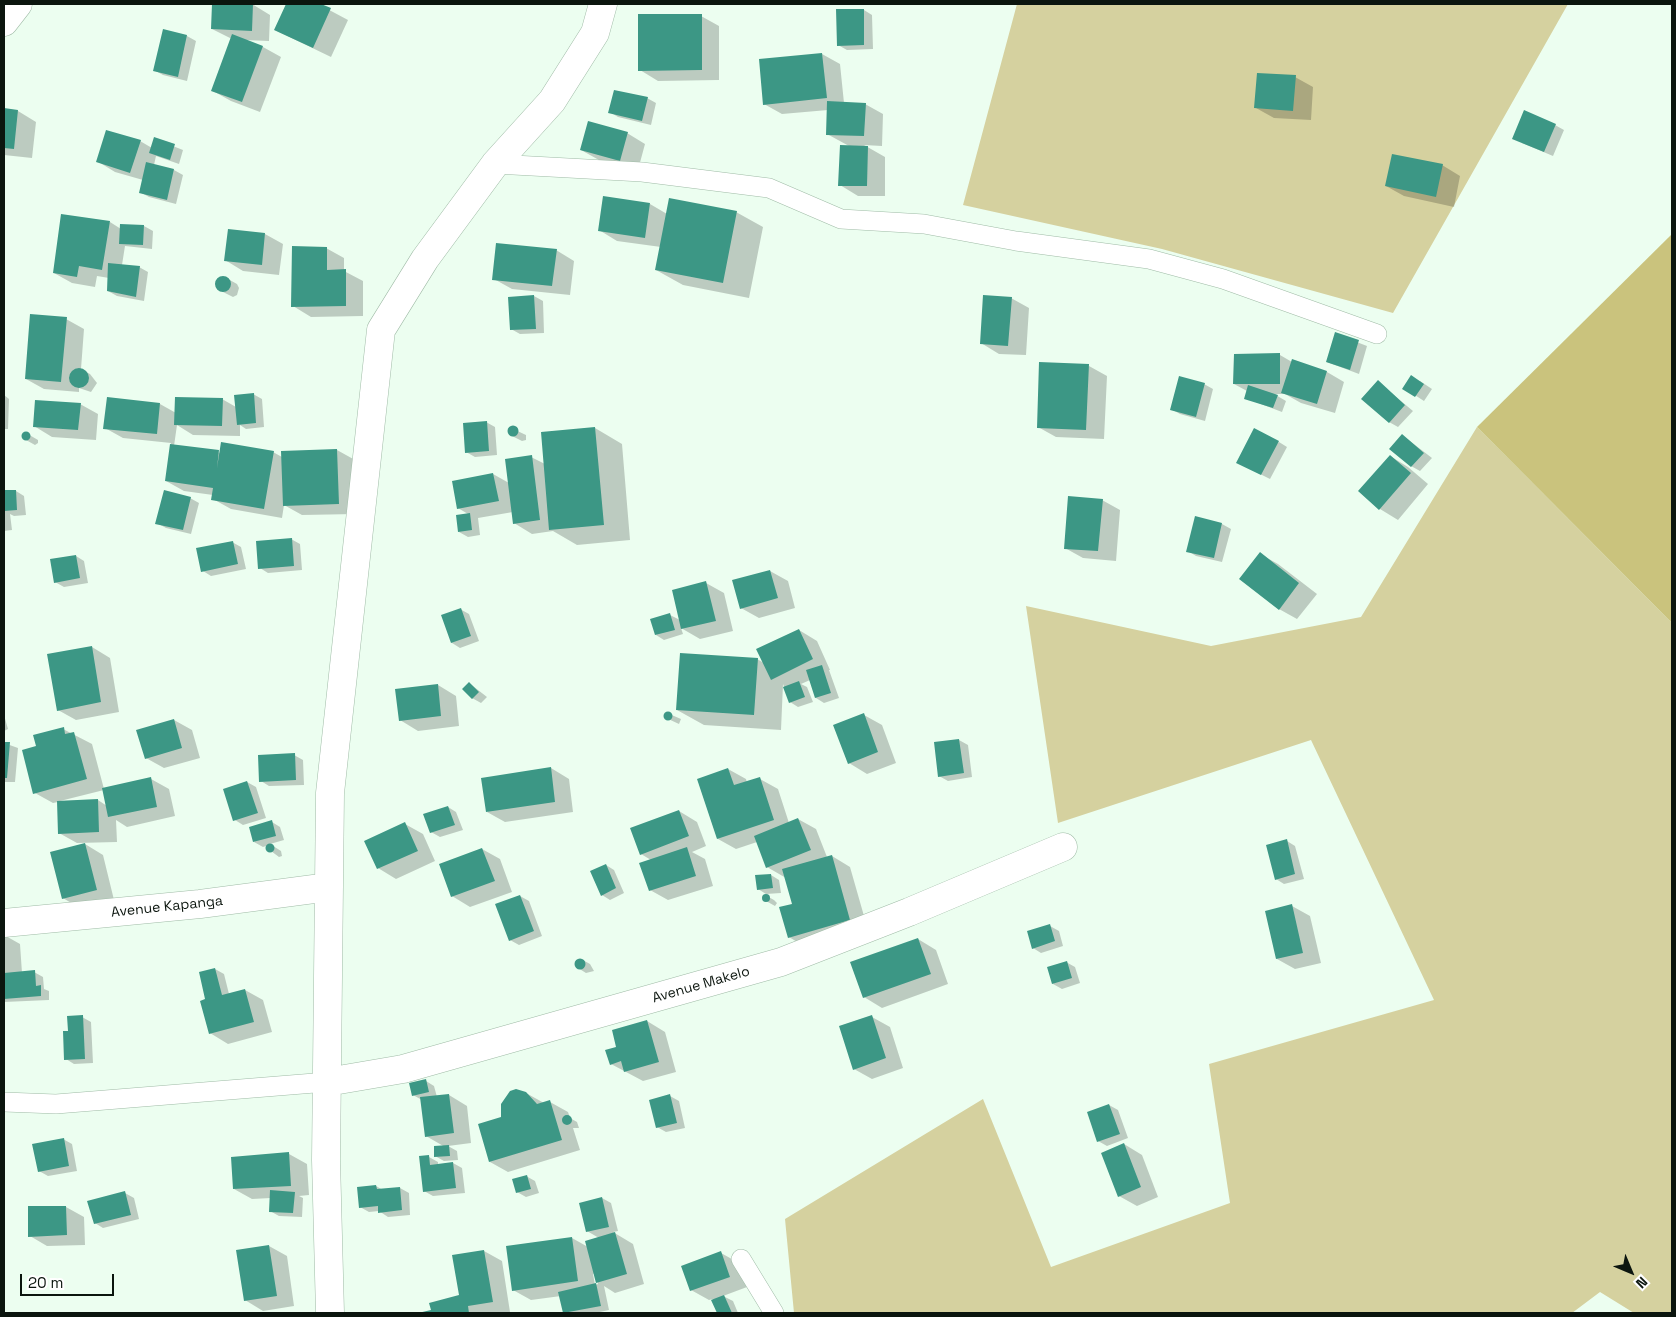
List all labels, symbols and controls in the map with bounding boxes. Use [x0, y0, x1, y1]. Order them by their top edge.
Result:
street label: Avenue Kapanga [110, 893, 224, 921]
street label: Avenue Makelo [650, 963, 752, 1007]
north arrow [1606, 1247, 1656, 1297]
scale bar [22, 1264, 116, 1296]
text: 20 m [28, 1273, 63, 1292]
text: N [1632, 1273, 1651, 1292]

